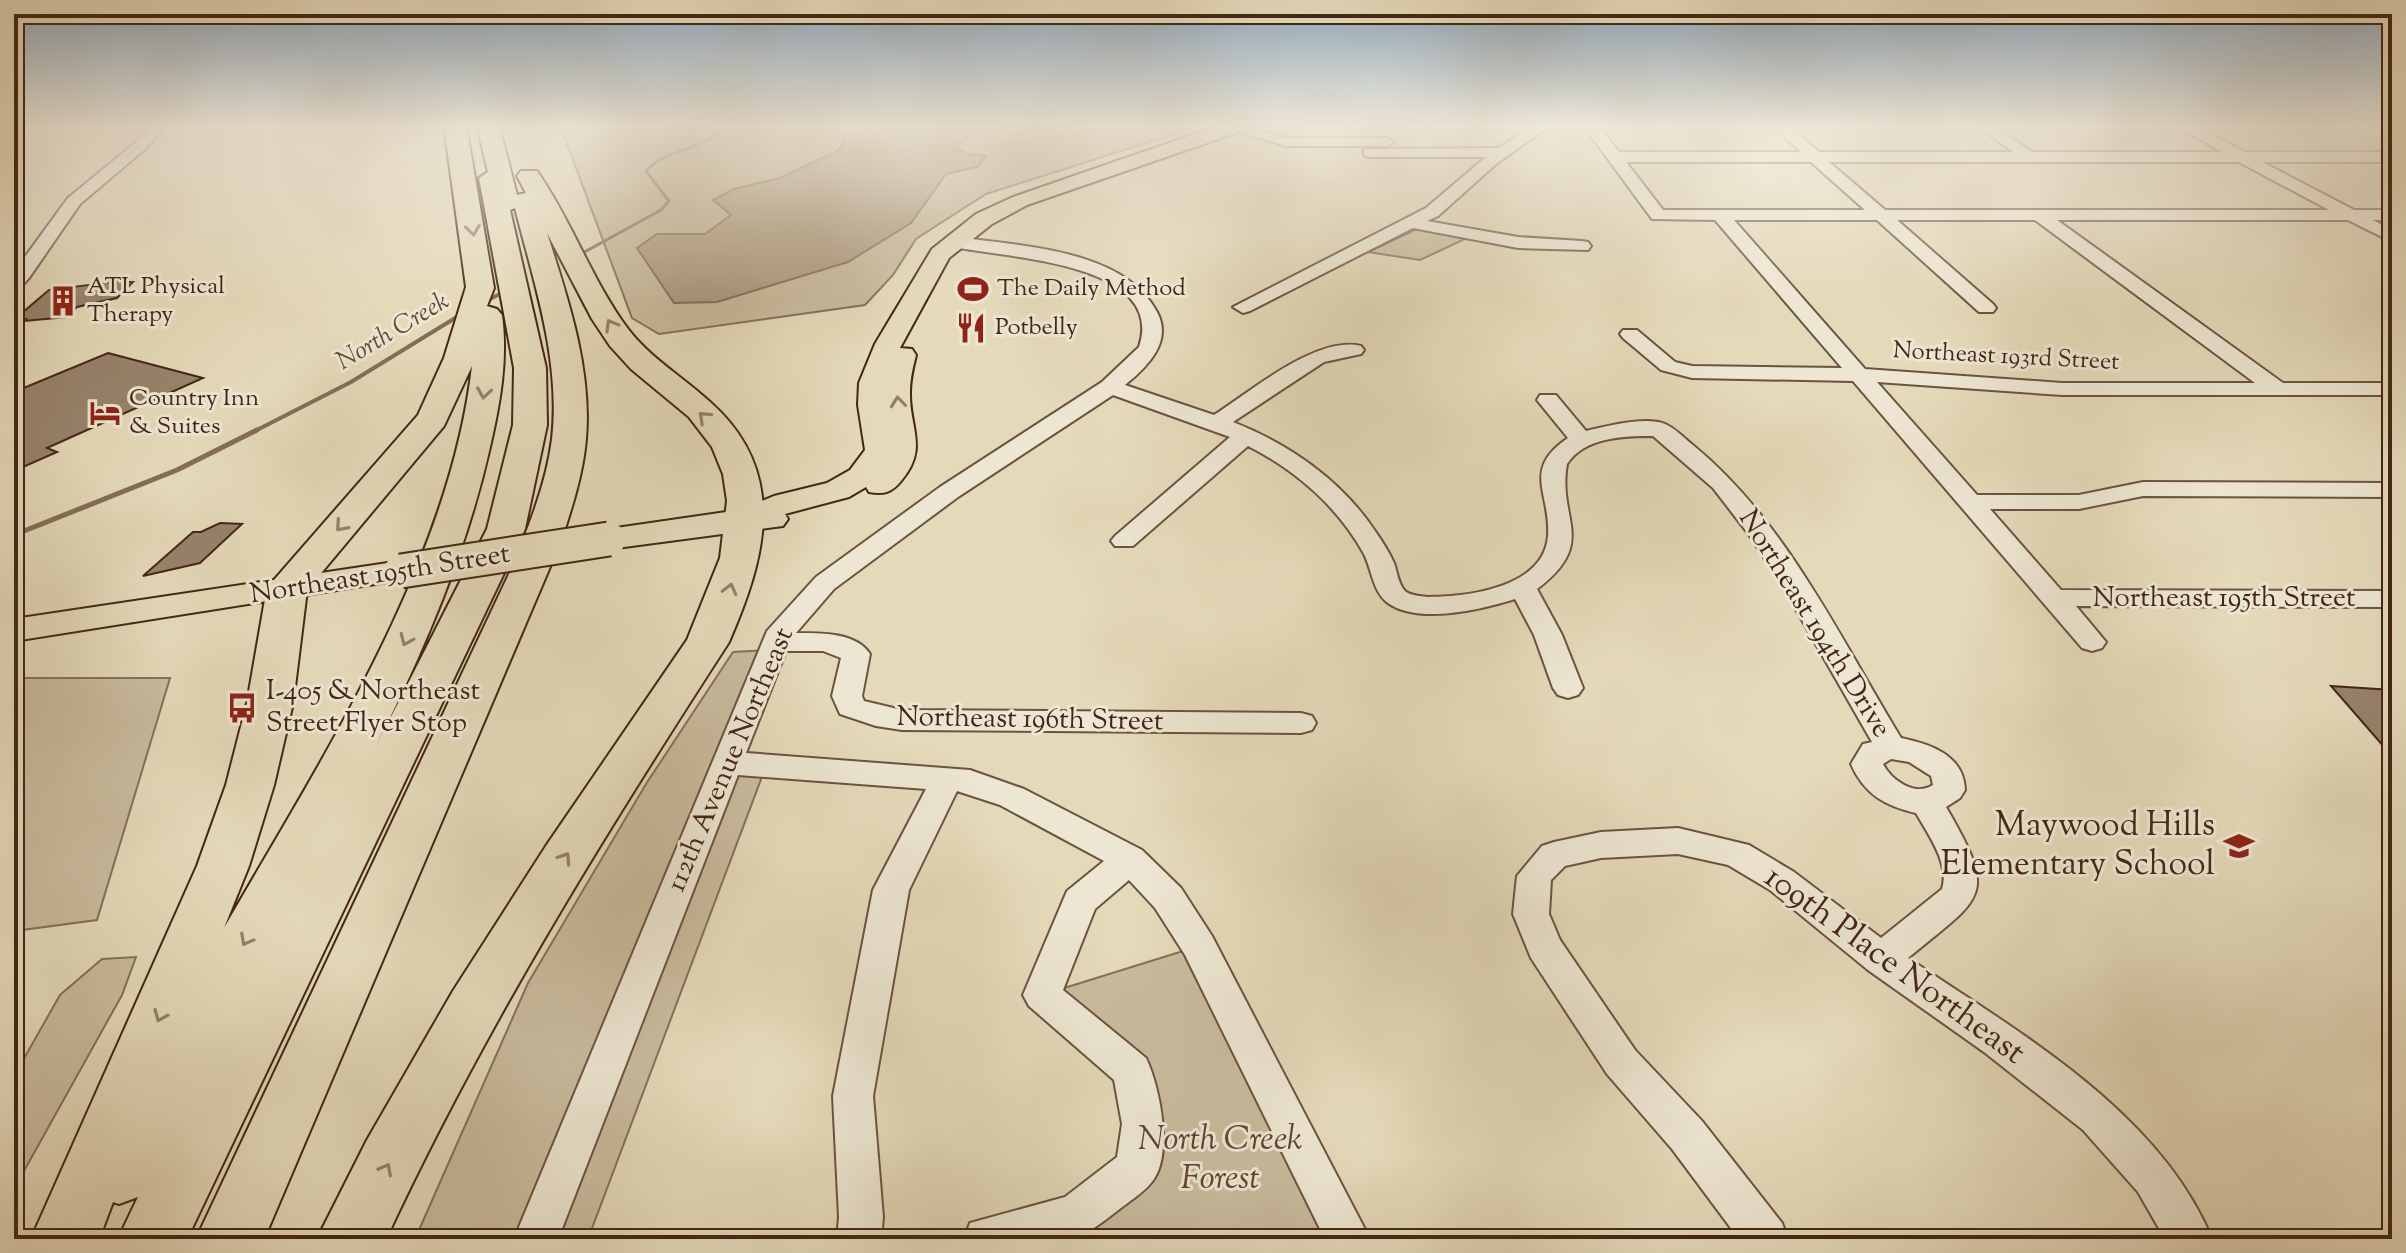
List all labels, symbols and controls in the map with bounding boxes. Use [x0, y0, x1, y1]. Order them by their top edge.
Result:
one-way arrow [464, 224, 481, 237]
place label: ATL Physical Therapy [87, 270, 225, 332]
sports icon: The Daily Method [956, 272, 990, 306]
place label: The Daily Method [997, 272, 1186, 306]
building icon: ATL Physical Therapy [46, 284, 80, 318]
water label: North Creek [329, 284, 457, 380]
restaurant icon: Potbelly [954, 311, 988, 345]
place label: Potbelly [995, 311, 1078, 345]
one-way arrow [605, 319, 621, 334]
street label: Northeast 193rd Street [1892, 334, 2120, 380]
place label: Country Inn & Suites [129, 382, 259, 444]
one-way arrow [476, 386, 493, 399]
one-way arrow [889, 395, 906, 408]
hotel icon: Country Inn & Suites [88, 396, 122, 430]
one-way arrow [699, 411, 713, 426]
street label: Northeast 194th Drive [1728, 502, 1900, 746]
one-way arrow [336, 517, 350, 532]
street label: Northeast 195th Street [247, 535, 513, 615]
street label: Northeast 195th Street [2093, 579, 2356, 619]
one-way arrow [721, 582, 738, 596]
street label: 112th Avenue Northeast [657, 621, 805, 898]
one-way arrow [400, 631, 416, 646]
place label: I-405 & Northeast Street Flyer Stop [266, 672, 480, 744]
bus stop icon: I-405 & Northeast Street Flyer Stop [225, 691, 259, 725]
street label: Northeast 196th Street [896, 698, 1164, 742]
place label: Maywood Hills Elementary School [1941, 802, 2215, 890]
school or university icon: Maywood Hills Elementary School [2222, 829, 2256, 863]
one-way arrow [555, 853, 570, 867]
street label: 109th Place Northeast [1753, 854, 2035, 1078]
one-way arrow [241, 931, 256, 946]
one-way arrow [154, 1007, 170, 1022]
park label: North Creek Forest [1138, 1116, 1302, 1204]
one-way arrow [376, 1164, 392, 1178]

